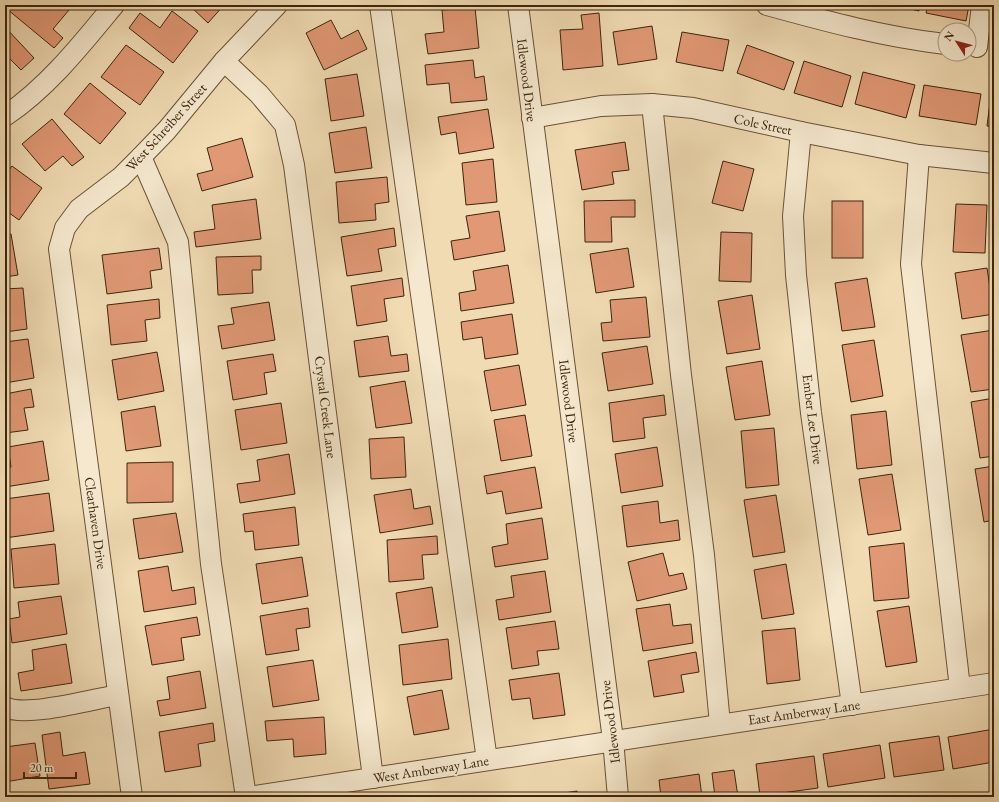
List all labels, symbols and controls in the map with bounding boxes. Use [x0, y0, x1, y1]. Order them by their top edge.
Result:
north arrow [937, 22, 977, 62]
text: N [941, 28, 957, 44]
street label: Idlewood Drive [513, 37, 541, 123]
street label: West Schreiber Street [122, 79, 211, 175]
street label: Cole Street [732, 109, 794, 139]
street label: Crystal Creek Lane [311, 355, 341, 460]
street label: Idlewood Drive [555, 358, 583, 444]
street label: Ember Lee Drive [799, 373, 828, 466]
street label: Clearhaven Drive [81, 476, 111, 571]
street label: Idlewood Drive [596, 679, 624, 765]
street label: East Amberway Lane [747, 695, 862, 729]
street label: West Amberway Lane [372, 751, 491, 787]
scale bar [24, 754, 76, 780]
text: 20 m [30, 760, 54, 776]

